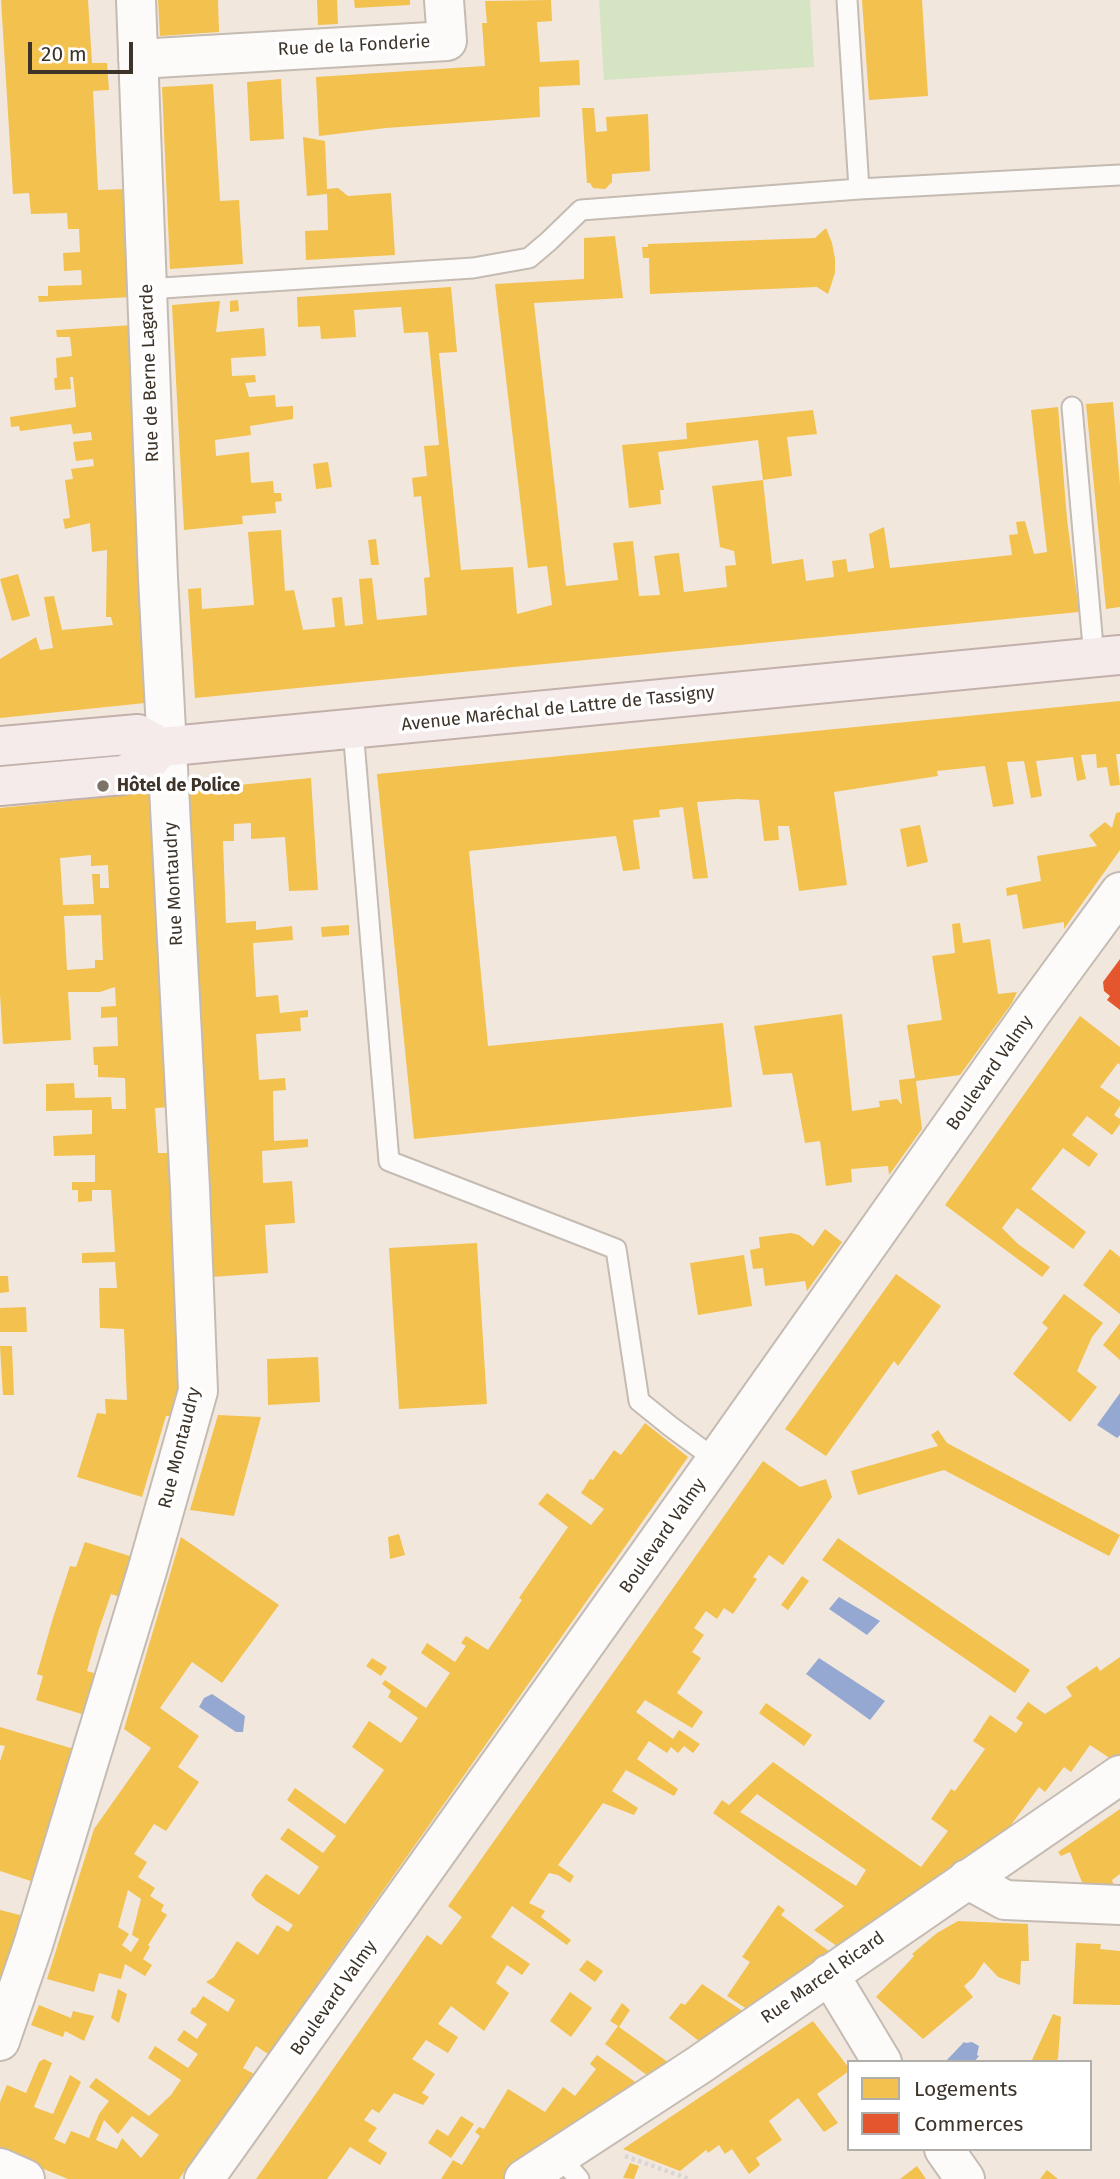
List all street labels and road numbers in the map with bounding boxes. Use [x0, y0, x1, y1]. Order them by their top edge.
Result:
street label: Rue de la Fonderie [277, 31, 431, 61]
street label: Rue de Berne Lagarde [136, 284, 164, 462]
street label: Avenue Maréchal de Lattre de Tassigny [400, 682, 716, 736]
street label: Rue Montaudry [160, 821, 188, 947]
street label: Boulevard Valmy [942, 1011, 1038, 1135]
street label: Rue Montaudry [154, 1385, 206, 1511]
street label: Boulevard Valmy [615, 1474, 711, 1598]
street label: Rue Marcel Ricard [757, 1927, 889, 2029]
street label: Boulevard Valmy [286, 1936, 382, 2060]

